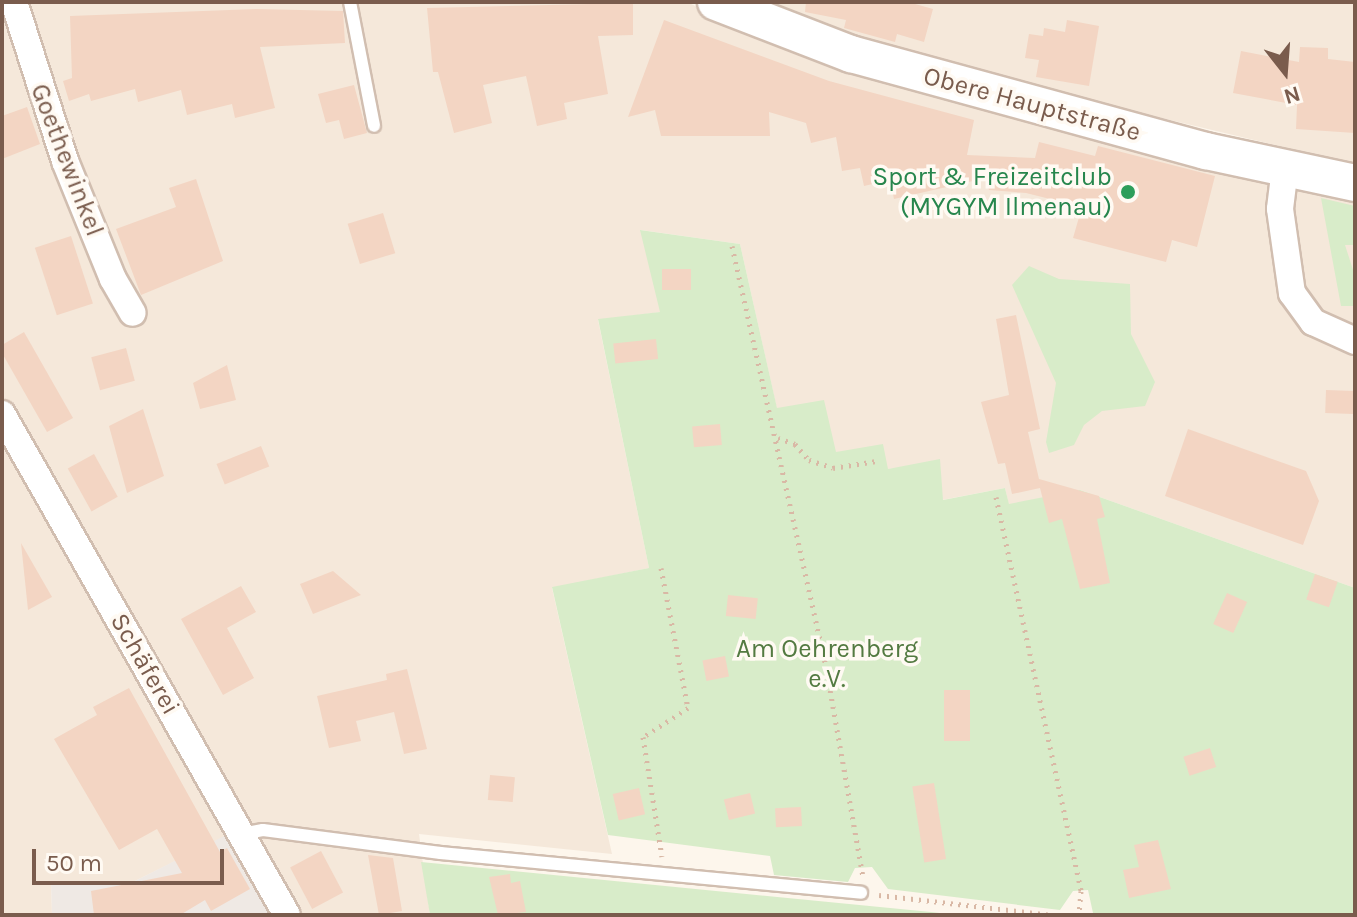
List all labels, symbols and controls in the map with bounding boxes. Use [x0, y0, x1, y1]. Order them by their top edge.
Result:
north arrow [1245, 32, 1325, 112]
street label: Obere Hauptstraße [920, 60, 1144, 148]
street label: Goethewinkel [24, 79, 110, 241]
text: N [1281, 80, 1303, 110]
place label: Sport & Freizeitclub (MYGYM Ilmenau) [872, 161, 1112, 222]
marker: Sport & Freizeitclub (MYGYM Ilmenau) [1119, 183, 1137, 201]
street label: Schäferei [104, 608, 186, 720]
park label: Am Oehrenberg e.V. [736, 633, 918, 694]
scale bar [36, 833, 228, 883]
text: 50 m [46, 849, 102, 877]

